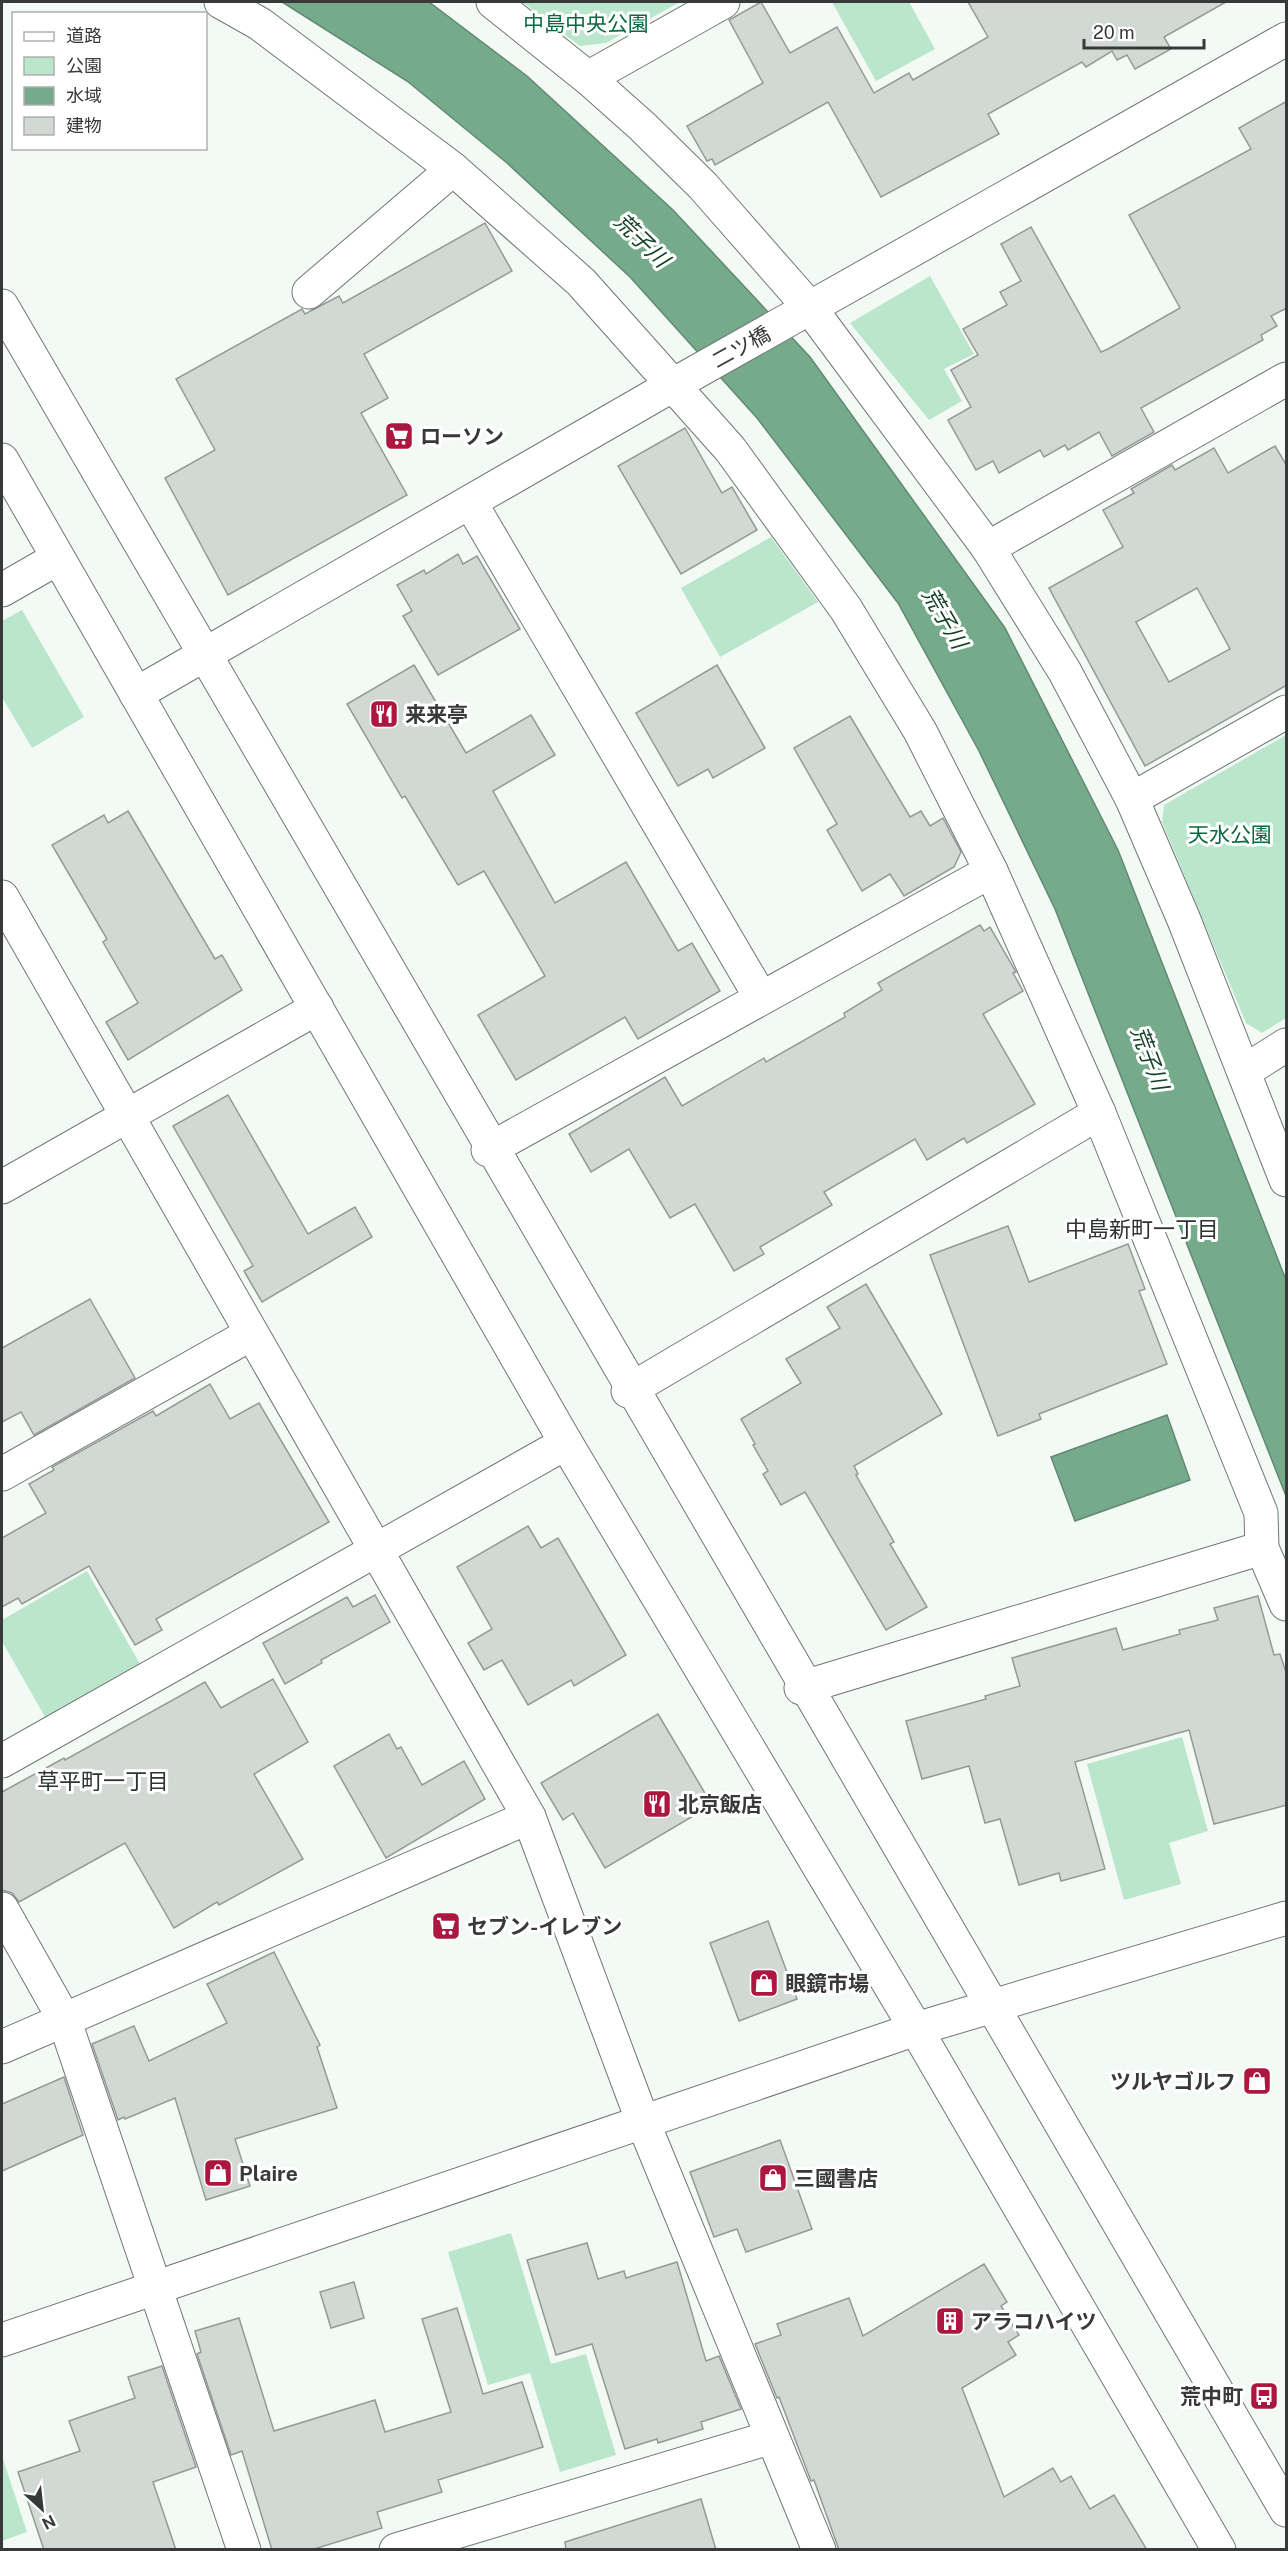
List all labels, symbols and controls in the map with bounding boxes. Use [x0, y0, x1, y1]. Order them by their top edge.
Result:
park label: 中島中央公園 [523, 11, 649, 36]
legend [12, 12, 207, 150]
scale bar [1084, 12, 1204, 50]
text: 20 m [1093, 22, 1135, 43]
text: 道路 [66, 25, 102, 46]
text: 公園 [66, 55, 102, 76]
text: 水域 [66, 85, 102, 106]
text: 建物 [66, 115, 102, 136]
water label: 荒子川 [609, 208, 676, 274]
street label: 二ツ橋 [707, 321, 775, 373]
supermarket icon: ローソン [383, 420, 415, 452]
place label: ローソン [420, 424, 504, 449]
water label: 荒子川 [917, 583, 974, 655]
restaurant icon: 来来亭 [368, 698, 400, 730]
place label: 来来亭 [405, 702, 468, 727]
park label: 天水公園 [1188, 822, 1272, 847]
water label: 荒子川 [1126, 1023, 1175, 1095]
district label: 中島新町一丁目 [1065, 1216, 1219, 1242]
district label: 草平町一丁目 [37, 1768, 169, 1794]
restaurant icon: 北京飯店 [641, 1788, 673, 1820]
place label: 北京飯店 [678, 1792, 762, 1817]
supermarket icon: セブン-イレブン [430, 1910, 462, 1942]
place label: セブン-イレブン [467, 1914, 622, 1939]
shop icon: 眼鏡市場 [748, 1967, 780, 1999]
place label: 眼鏡市場 [785, 1971, 869, 1996]
shop icon: ツルヤゴルフ [1241, 2065, 1273, 2097]
place label: ツルヤゴルフ [1110, 2069, 1236, 2094]
shop icon: Plaire [202, 2157, 234, 2189]
place label: Plaire [239, 2161, 298, 2186]
shop icon: 三國書店 [757, 2162, 789, 2194]
place label: 三國書店 [794, 2166, 878, 2191]
building icon: アラコハイツ [934, 2305, 966, 2337]
place label: アラコハイツ [971, 2309, 1097, 2334]
bus stop icon: 荒中町 [1248, 2380, 1280, 2412]
place label: 荒中町 [1180, 2384, 1243, 2409]
north arrow [12, 2479, 72, 2539]
text: N [39, 2511, 58, 2533]

